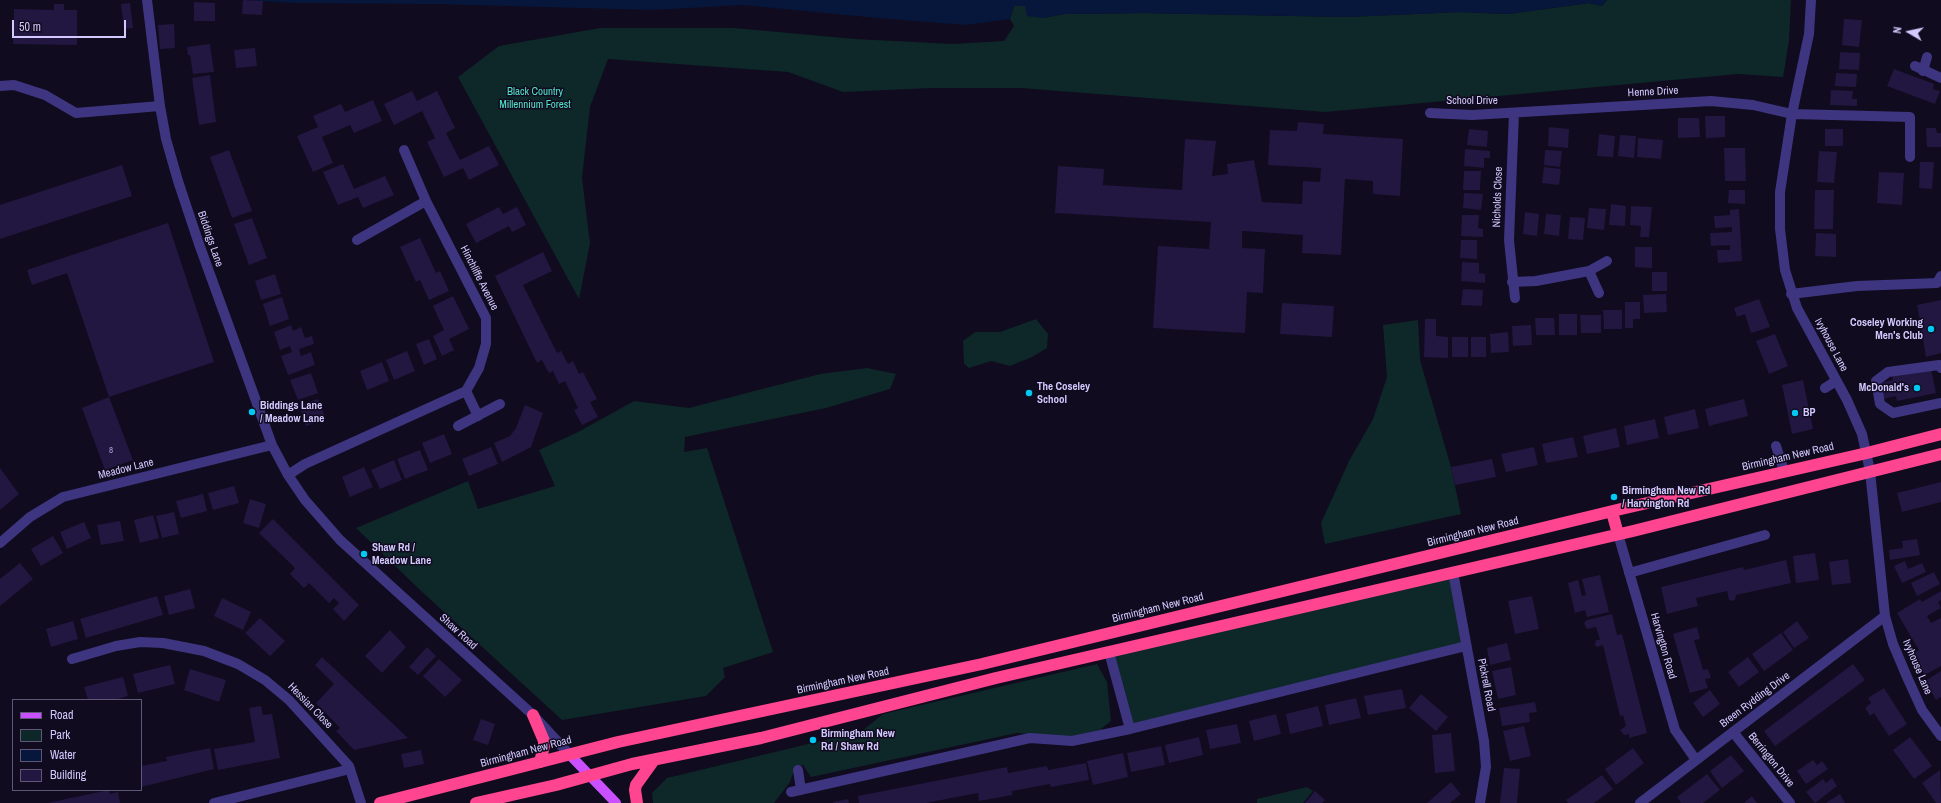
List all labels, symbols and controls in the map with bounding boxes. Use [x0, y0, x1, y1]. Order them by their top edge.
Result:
scale bar [14, 12, 128, 38]
north arrow [1889, 12, 1929, 52]
text: 50 m [19, 19, 41, 35]
text: N [1890, 26, 1905, 34]
street label: Henne Drive [1627, 84, 1679, 100]
park label: Black Country Millennium Forest [499, 85, 571, 111]
street label: School Drive [1446, 94, 1498, 108]
street label: Nicholds Close [1490, 166, 1506, 228]
street label: Biddings Lane [194, 209, 226, 269]
street label: Hinchliffe Avenue [457, 243, 501, 313]
street label: Ivyhouse Lane [1811, 316, 1851, 374]
place label: Coseley Working Men's Club [1850, 316, 1923, 342]
marker: Coseley Working Men's Club [1926, 324, 1936, 334]
place label: The Coseley School [1037, 380, 1090, 406]
place label: McDonald's [1859, 381, 1909, 395]
marker: McDonald's [1912, 383, 1922, 393]
marker: The Coseley School [1024, 388, 1034, 398]
place label: Biddings Lane / Meadow Lane [260, 399, 324, 425]
place label: BP [1803, 406, 1816, 420]
marker: Biddings Lane / Meadow Lane [247, 407, 257, 417]
marker: BP [1790, 408, 1800, 418]
street label: Birmingham New Road [1741, 440, 1835, 474]
house number: 8 [109, 446, 113, 456]
street label: Meadow Lane [97, 456, 155, 482]
place label: Birmingham New Rd / Harvington Rd [1622, 484, 1710, 510]
marker: Birmingham New Rd / Harvington Rd [1609, 492, 1619, 502]
street label: Birmingham New Road [1426, 514, 1520, 550]
place label: Shaw Rd / Meadow Lane [372, 541, 431, 567]
marker: Shaw Rd / Meadow Lane [359, 549, 369, 559]
street label: Birmingham New Road [1111, 590, 1205, 626]
street label: Shaw Road [436, 611, 480, 653]
street label: Harvington Road [1647, 611, 1679, 681]
street label: Ivyhouse Lane [1899, 637, 1935, 697]
street label: Pickrell Road [1474, 657, 1498, 713]
street label: Birmingham New Road [796, 665, 890, 697]
street label: Breen Rydding Drive [1717, 669, 1793, 731]
street label: Hessian Close [285, 680, 335, 732]
legend [12, 699, 142, 791]
text: Road [50, 707, 74, 723]
text: Park [50, 727, 70, 743]
place label: Birmingham New Rd / Shaw Rd [821, 727, 895, 753]
street label: Berrington Drive [1745, 730, 1797, 790]
street label: Birmingham New Road [479, 733, 573, 771]
marker: Birmingham New Rd / Shaw Rd [808, 735, 818, 745]
text: Water [50, 747, 76, 763]
text: Building [50, 767, 86, 783]

